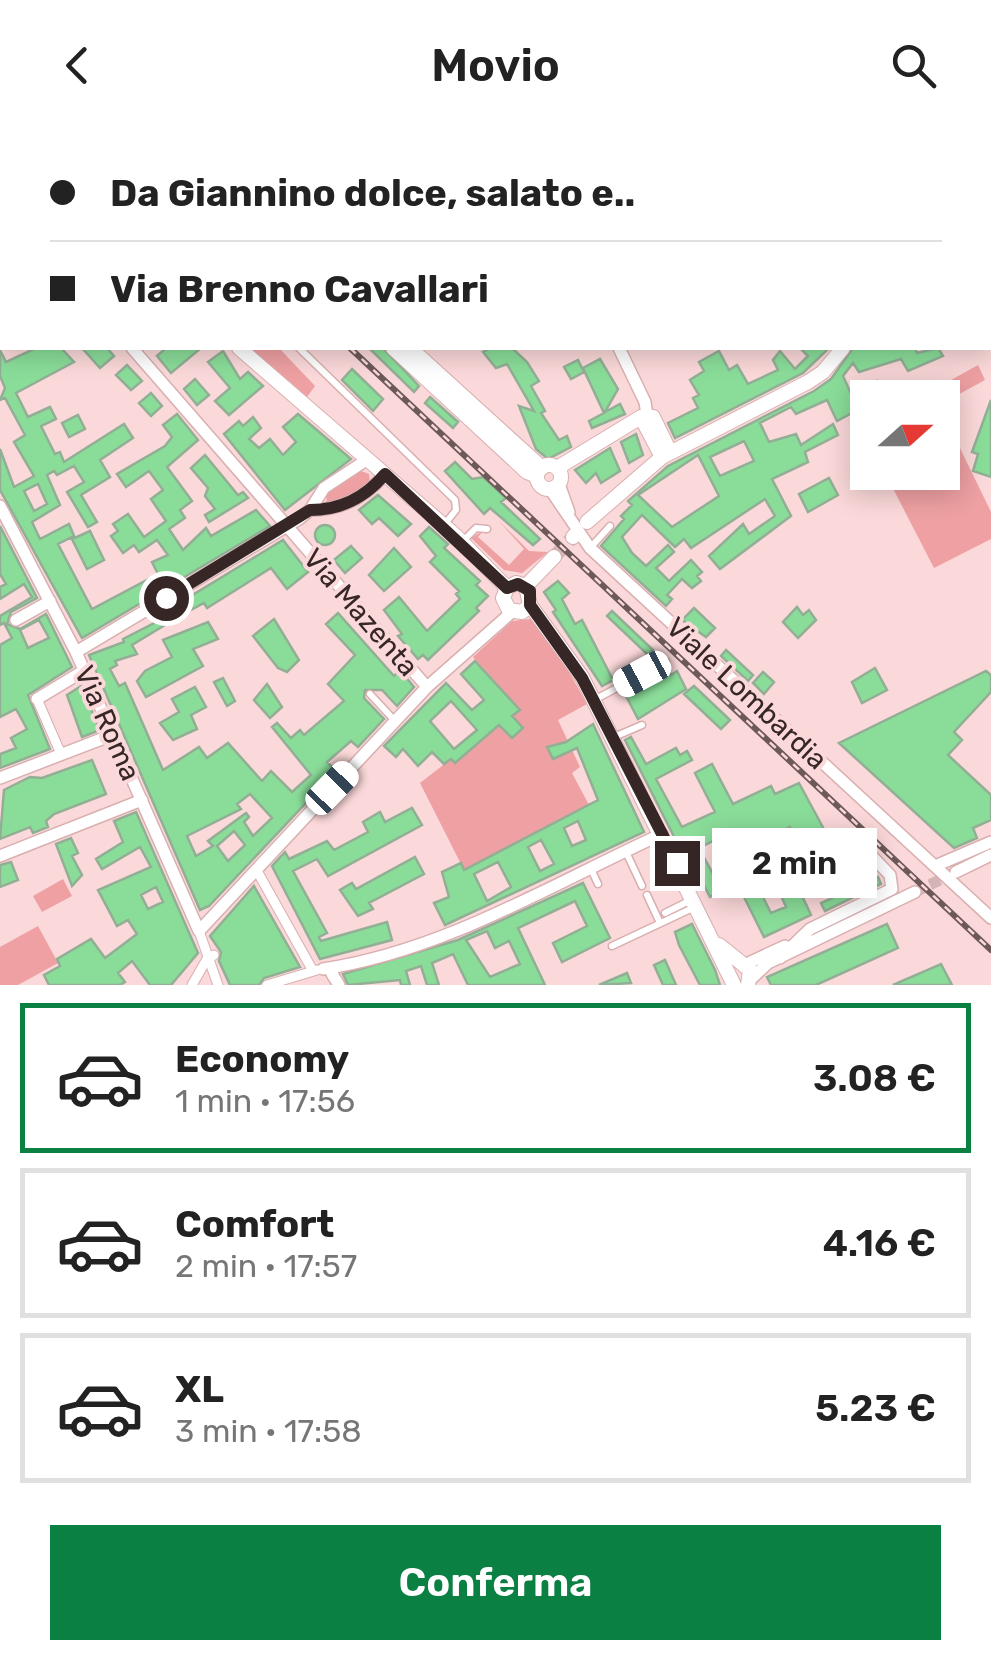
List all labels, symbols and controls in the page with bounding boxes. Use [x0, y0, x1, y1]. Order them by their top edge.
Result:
icon: back [50, 38, 105, 93]
icon: search [886, 38, 941, 93]
text: Movio [431, 39, 560, 92]
text: Da Giannino dolce, salato e.. [110, 170, 635, 216]
text: Via Brenno Cavallari [110, 266, 489, 312]
north arrow [850, 380, 960, 490]
map controls [850, 380, 960, 490]
street label: Via Mazenta [296, 542, 425, 683]
route start [144, 576, 189, 621]
street label: Viale Lombardia [659, 610, 834, 776]
car [608, 647, 676, 701]
street label: Via Roma [68, 661, 147, 786]
car [300, 756, 364, 820]
callout: 2 min [712, 828, 877, 898]
route end [655, 841, 700, 886]
text: 2 min [752, 844, 837, 882]
icon: car [55, 1033, 145, 1123]
text: Economy [175, 1036, 349, 1082]
text: 3.08 € [813, 1055, 936, 1101]
text: 1 min · 17:56 [175, 1082, 355, 1120]
icon: car [55, 1198, 145, 1288]
text: Comfort [175, 1201, 334, 1247]
text: 4.16 € [823, 1220, 936, 1266]
text: 2 min · 17:57 [175, 1247, 357, 1285]
icon: car [55, 1363, 145, 1453]
text: XL [175, 1366, 224, 1412]
text: 5.23 € [815, 1385, 936, 1431]
text: 3 min · 17:58 [175, 1412, 362, 1450]
button: Conferma [50, 1525, 941, 1640]

